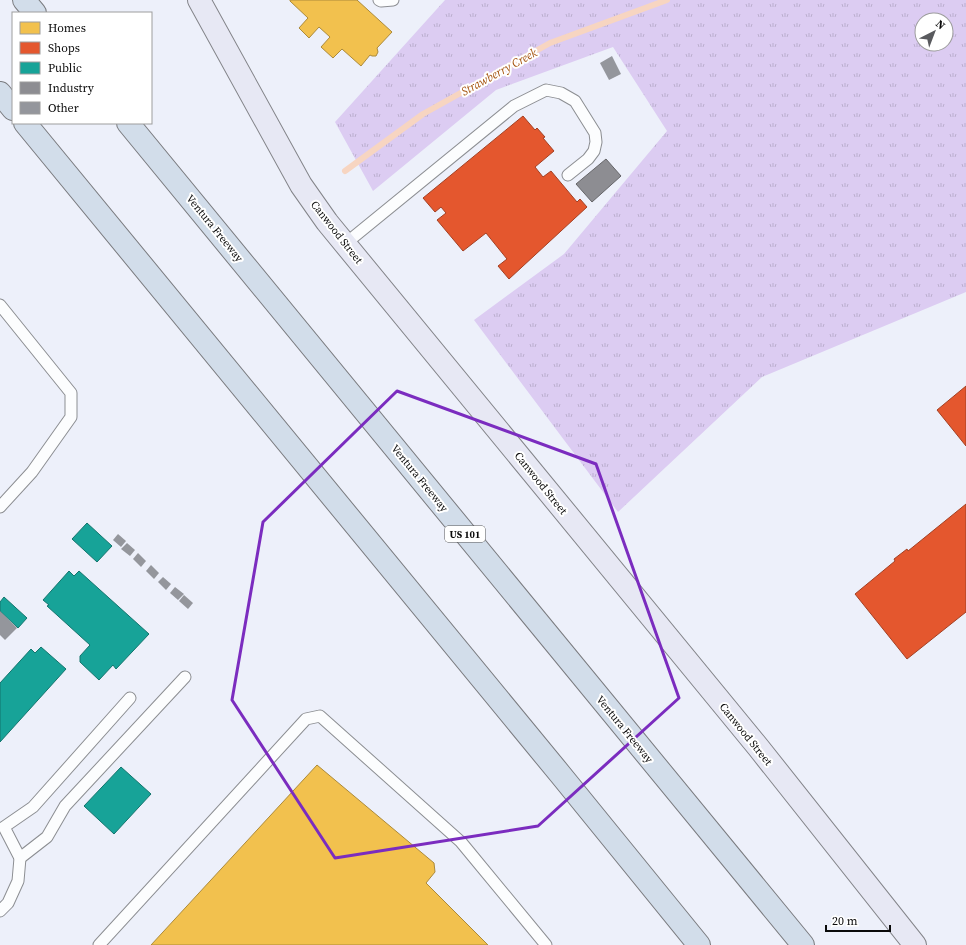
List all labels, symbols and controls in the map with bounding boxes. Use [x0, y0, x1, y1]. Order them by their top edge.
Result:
legend [12, 12, 152, 124]
north arrow [914, 12, 954, 52]
text: N [932, 17, 948, 33]
text: Homes [48, 20, 86, 36]
text: Shops [48, 40, 80, 56]
water label: Strawberry Creek [458, 44, 540, 100]
text: Public [48, 60, 82, 76]
text: Industry [48, 80, 95, 96]
text: Other [48, 100, 79, 116]
street label: Ventura Freeway [183, 191, 247, 265]
street label: Canwood Street [307, 198, 366, 267]
street label: Ventura Freeway [388, 441, 452, 515]
street label: Canwood Street [511, 449, 571, 518]
road number: US 101 [445, 526, 485, 542]
street label: Ventura Freeway [593, 692, 657, 766]
street label: Canwood Street [716, 700, 776, 769]
scale bar [826, 907, 890, 933]
text: 20 m [832, 913, 858, 929]

